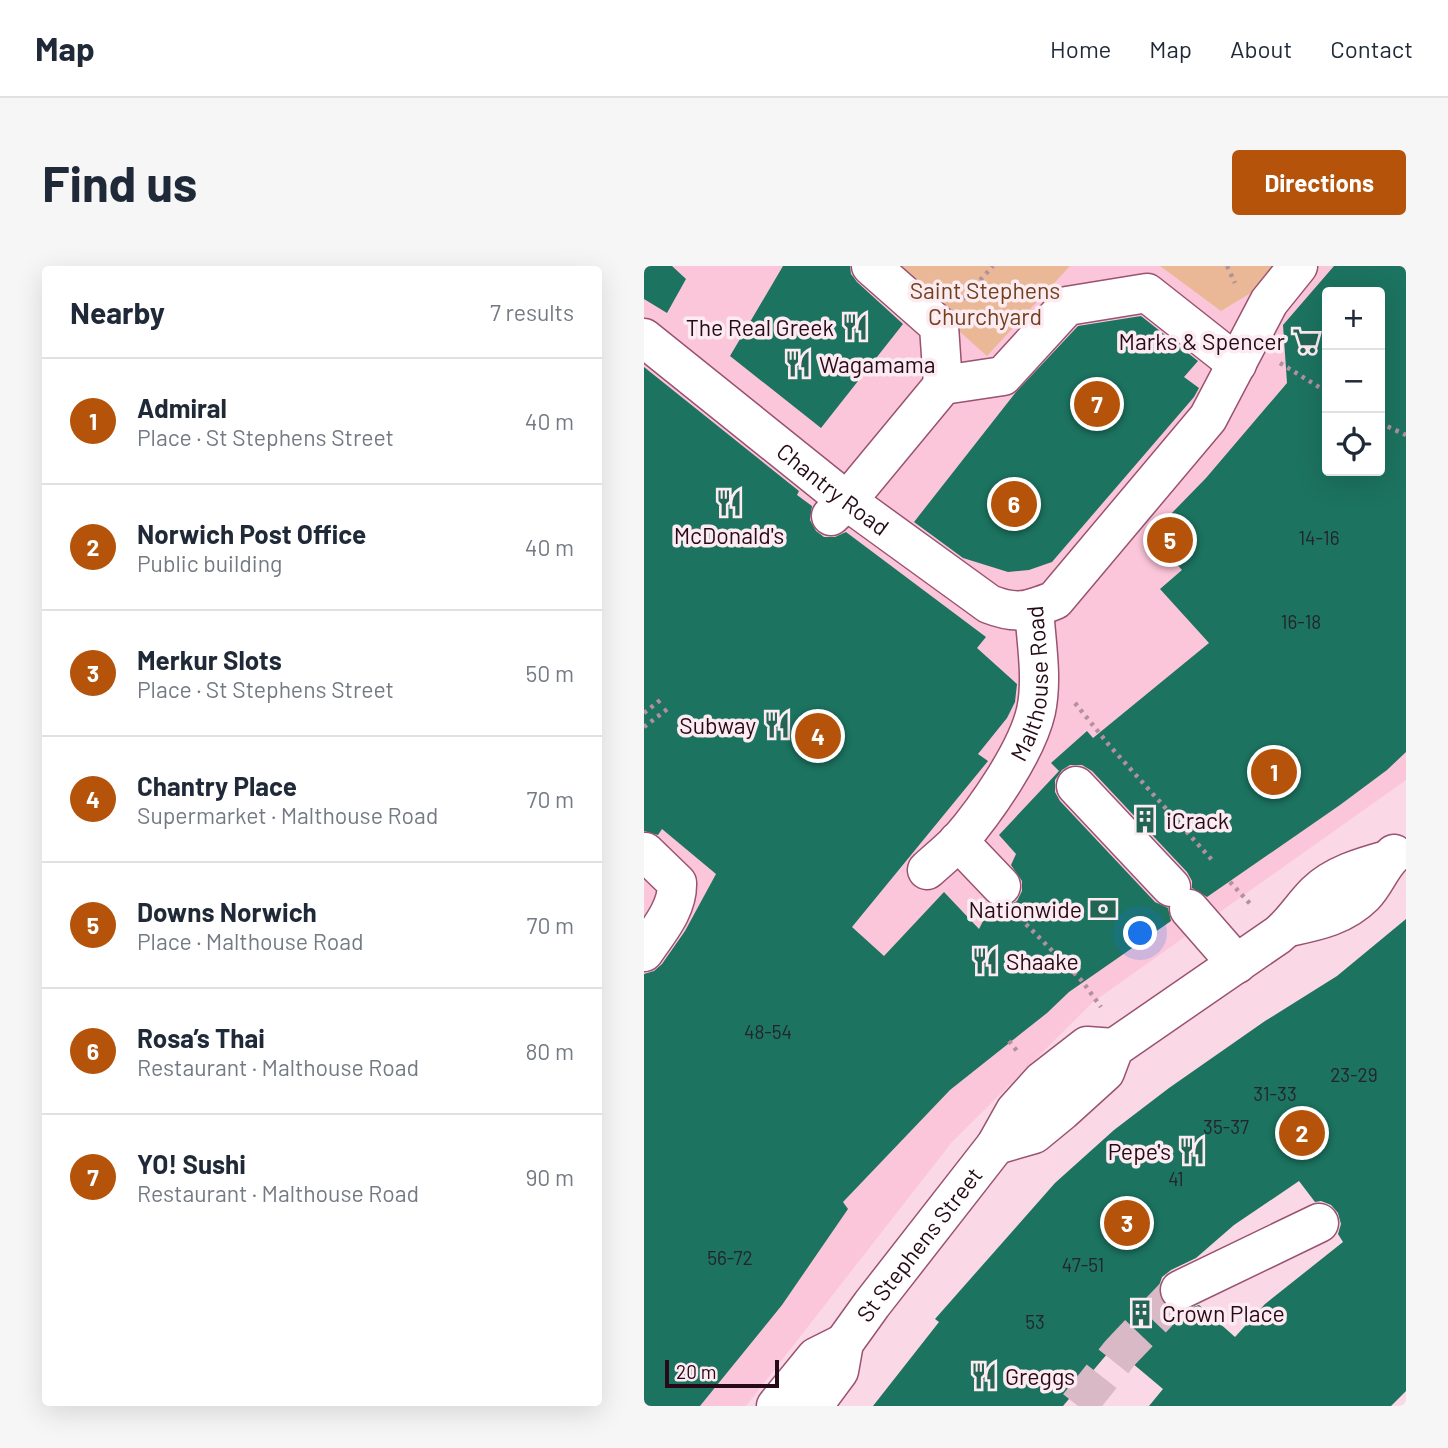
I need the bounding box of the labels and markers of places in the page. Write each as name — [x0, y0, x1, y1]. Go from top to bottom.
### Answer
restaurant icon: The Real Greek — [840, 312, 870, 342]
place label: The Real Greek — [686, 313, 834, 341]
supermarket icon: Marks & Spencer — [1291, 326, 1321, 356]
place label: Marks & Spencer — [1119, 327, 1286, 355]
restaurant icon: Wagamama — [783, 349, 813, 379]
place label: Wagamama — [819, 350, 935, 378]
pin: 7 — [1074, 378, 1120, 430]
pin: 6 — [991, 478, 1037, 530]
restaurant icon: McDonald's — [714, 488, 744, 518]
pin: 5 — [1147, 514, 1193, 566]
place label: McDonald's — [674, 521, 784, 549]
restaurant icon: Subway — [762, 710, 792, 740]
pin: 4 — [795, 710, 841, 762]
place label: Subway — [679, 711, 756, 739]
pin: 1 — [1251, 746, 1297, 798]
building icon: iCrack — [1130, 805, 1160, 835]
place label: iCrack — [1166, 806, 1229, 834]
bank icon: Nationwide — [1088, 894, 1118, 924]
place label: Nationwide — [969, 895, 1082, 923]
restaurant icon: Shaake — [970, 946, 1000, 976]
place label: Shaake — [1006, 947, 1079, 975]
pin: 2 — [1279, 1107, 1325, 1159]
restaurant icon: Pepe's — [1177, 1136, 1207, 1166]
place label: Pepe's — [1108, 1137, 1171, 1165]
pin: 3 — [1104, 1197, 1150, 1249]
building icon: Crown Place — [1126, 1298, 1156, 1328]
place label: Crown Place — [1162, 1299, 1285, 1327]
restaurant icon: Greggs — [969, 1361, 999, 1391]
place label: Greggs — [1005, 1362, 1075, 1390]

